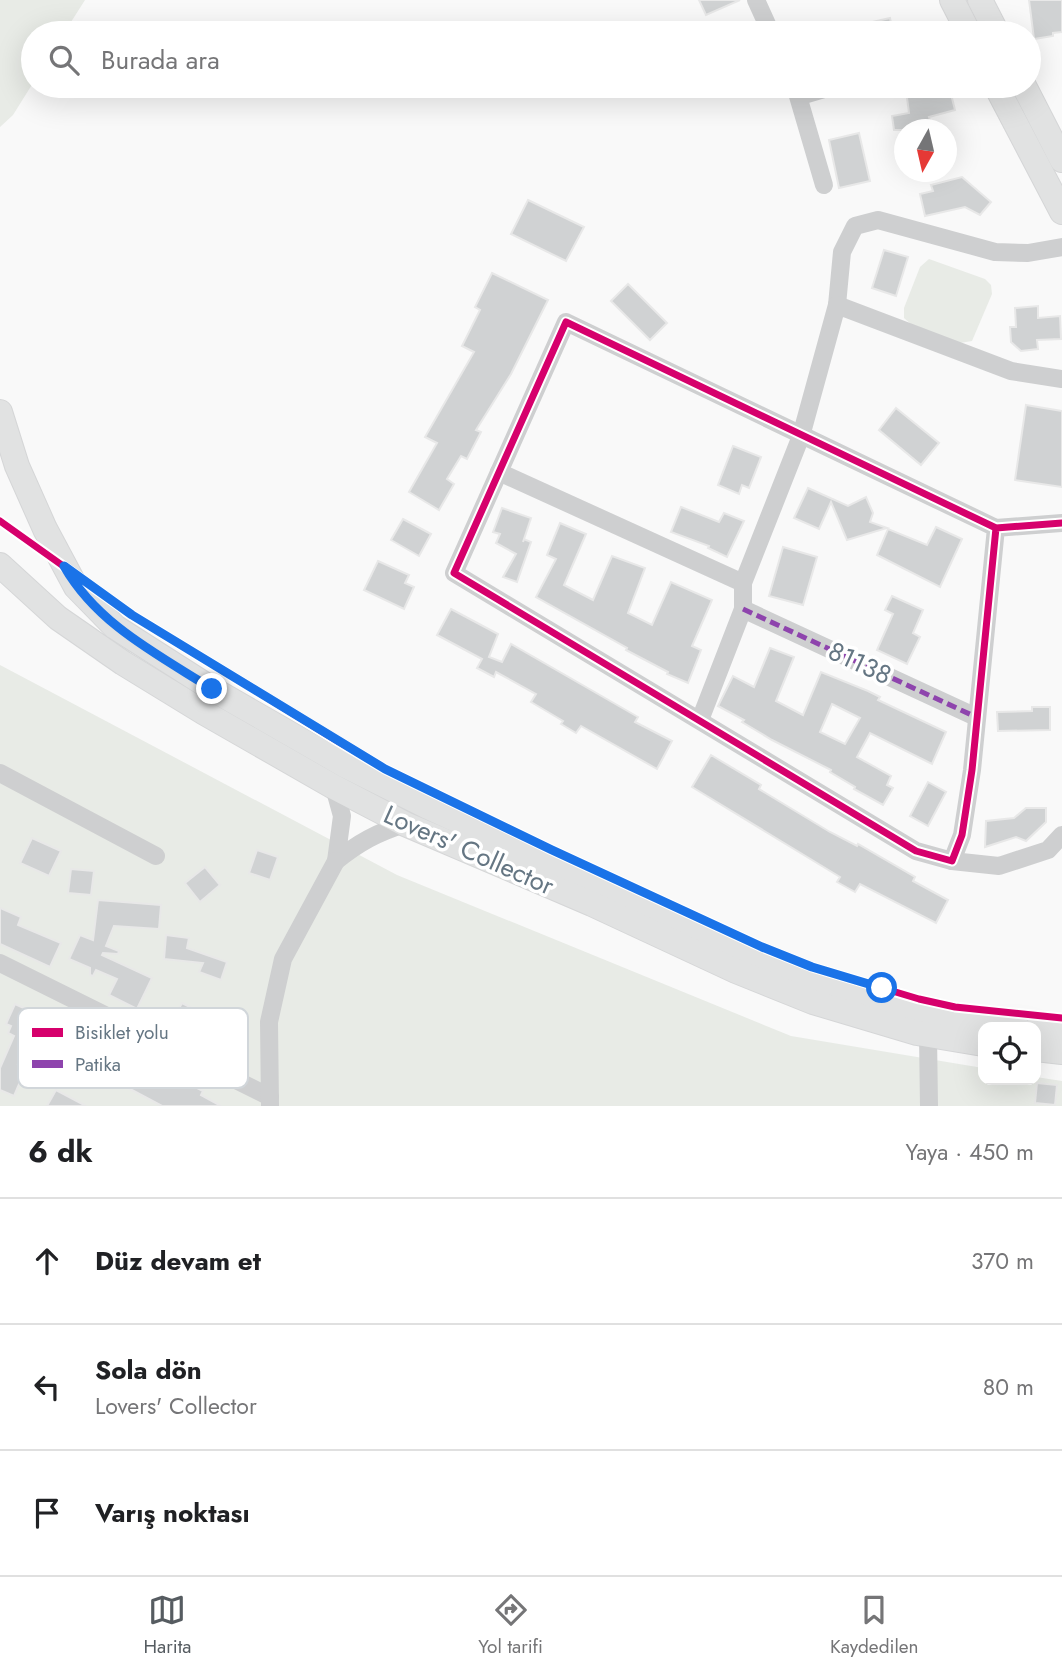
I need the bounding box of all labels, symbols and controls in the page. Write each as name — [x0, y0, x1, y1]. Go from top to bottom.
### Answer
search box — [21, 21, 1041, 98]
icon: search — [45, 41, 83, 79]
text: Burada ara — [101, 41, 220, 79]
north arrow — [894, 119, 957, 182]
street label: 81138 — [822, 632, 898, 694]
route end — [196, 673, 227, 704]
street label: Lovers' Collector — [378, 795, 560, 905]
route start — [866, 972, 897, 1003]
legend — [18, 1008, 248, 1088]
text: Bisiklet yolu — [75, 1019, 169, 1046]
map controls — [978, 1022, 1041, 1085]
button: locate — [978, 1022, 1041, 1085]
text: Patika — [75, 1051, 121, 1078]
text: 6 dk — [28, 1130, 93, 1173]
text: Yaya · 450 m — [906, 1135, 1034, 1169]
icon: ahead — [28, 1242, 66, 1280]
text: Düz devam et — [95, 1242, 261, 1280]
text: 370 m — [971, 1244, 1034, 1278]
text: Sola dön — [95, 1351, 202, 1389]
icon: left — [28, 1368, 66, 1406]
text: 80 m — [983, 1370, 1034, 1404]
text: Lovers' Collector — [95, 1389, 257, 1423]
icon: arrive — [28, 1494, 66, 1532]
text: Varış noktası — [95, 1494, 250, 1532]
tab: Harita — [143, 1591, 191, 1660]
tab: Yol tarifi — [478, 1591, 543, 1660]
tab: Kaydedilen — [830, 1591, 919, 1660]

